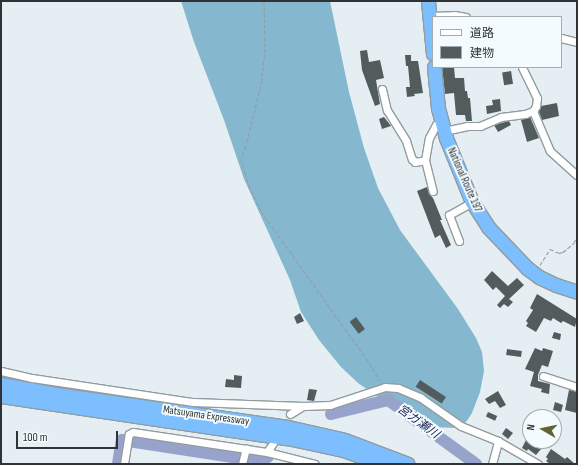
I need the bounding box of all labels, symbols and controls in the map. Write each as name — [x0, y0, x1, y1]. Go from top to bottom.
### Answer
legend — [432, 16, 562, 68]
text: 道路 — [470, 26, 494, 41]
text: 建物 — [470, 46, 494, 61]
street label: National Route 197 — [444, 146, 484, 214]
water label: 宮ガ瀬川 — [394, 402, 442, 442]
street label: Matsuyama Expressway — [162, 403, 250, 429]
north arrow — [522, 409, 562, 449]
scale bar — [18, 423, 120, 449]
text: N — [524, 423, 538, 431]
text: 100 m — [23, 430, 48, 445]

